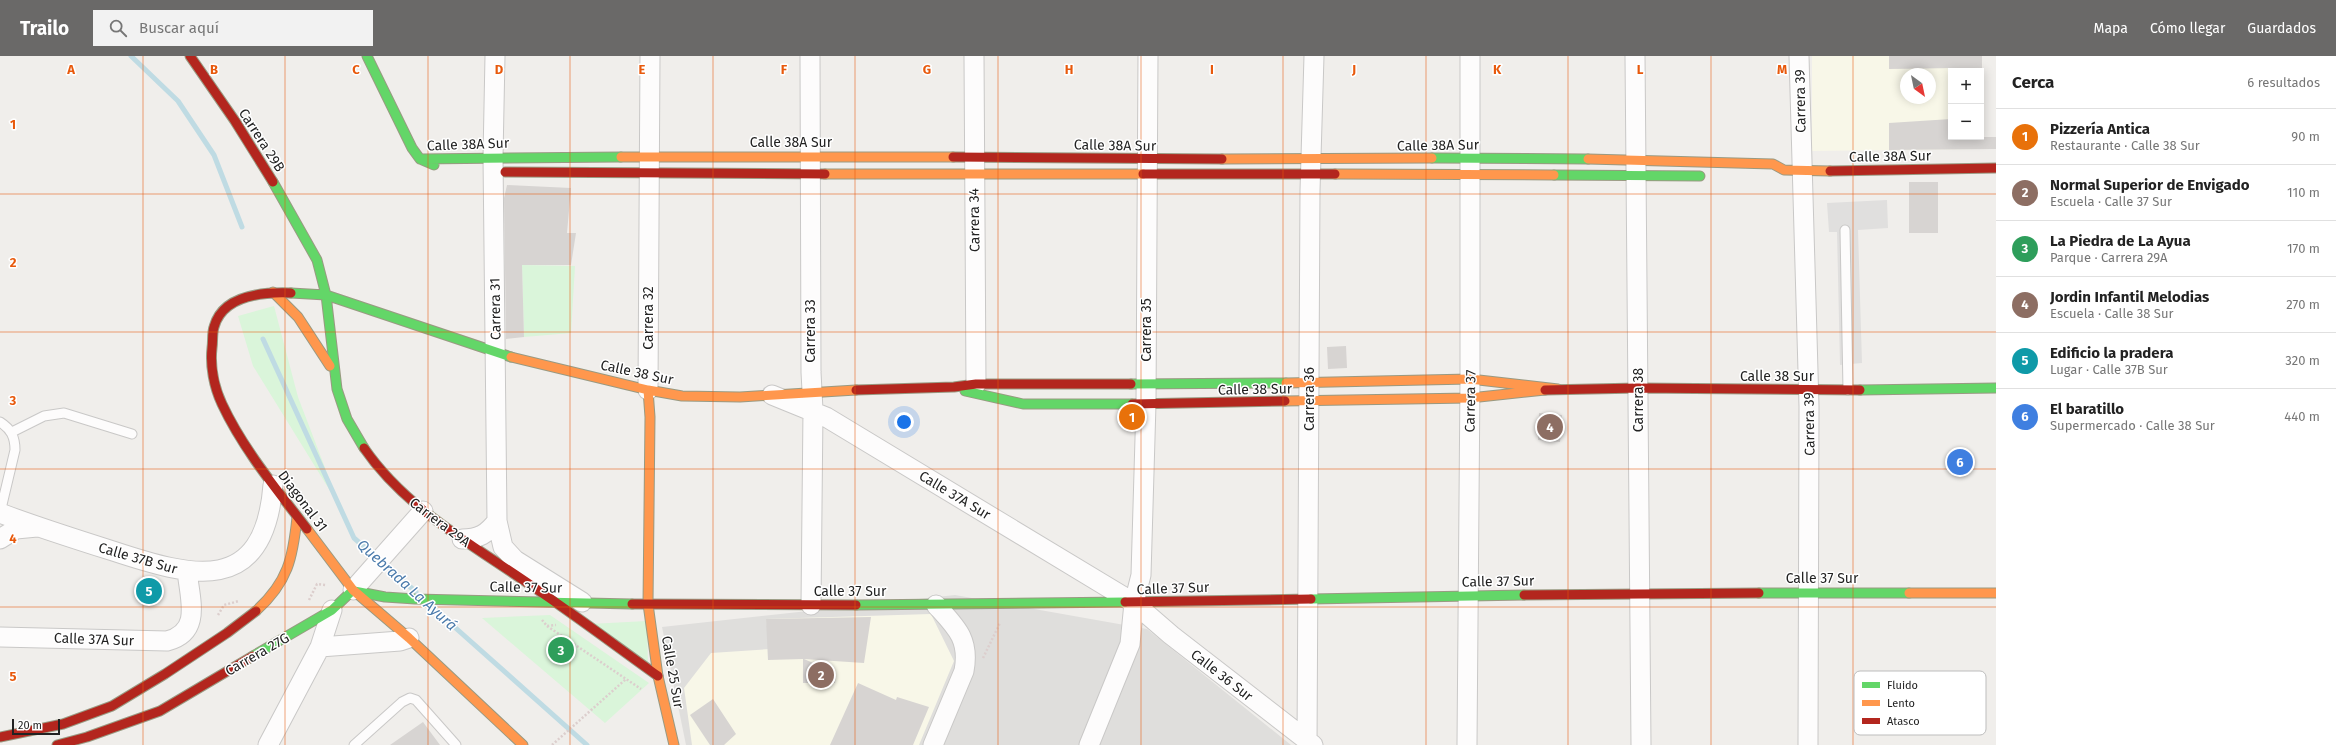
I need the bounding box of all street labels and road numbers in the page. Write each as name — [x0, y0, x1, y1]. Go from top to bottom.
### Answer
street label: Carrera 39 — [1791, 69, 1810, 133]
street label: Carrera 29B — [235, 105, 288, 175]
street label: Calle 38A Sur — [750, 134, 833, 151]
street label: Calle 38A Sur — [427, 135, 510, 154]
street label: Calle 38A Sur — [1074, 136, 1157, 155]
street label: Calle 38A Sur — [1397, 136, 1480, 155]
street label: Calle 38A Sur — [1849, 147, 1932, 166]
street label: Carrera 34 — [965, 187, 984, 252]
street label: Carrera 31 — [486, 278, 505, 340]
street label: Carrera 32 — [640, 286, 657, 350]
street label: Carrera 35 — [1138, 298, 1155, 362]
street label: Carrera 33 — [802, 299, 819, 363]
street label: Calle 38 Sur — [599, 356, 676, 389]
street label: Carrera 36 — [1301, 367, 1318, 431]
street label: Carrera 38 — [1630, 368, 1647, 432]
street label: Calle 38 Sur — [1740, 368, 1815, 385]
street label: Carrera 37 — [1461, 370, 1480, 433]
street label: Calle 38 Sur — [1218, 380, 1293, 399]
street label: Carrera 39 — [1800, 392, 1819, 456]
street label: Diagonal 31 — [274, 467, 331, 535]
street label: Calle 37A Sur — [916, 467, 994, 524]
street label: Carrera 29A — [406, 494, 473, 551]
street label: Calle 37B Sur — [96, 539, 180, 578]
street label: Calle 37 Sur — [1786, 570, 1859, 587]
street label: Calle 37 Sur — [1462, 572, 1535, 591]
street label: Calle 37 Sur — [490, 578, 563, 597]
street label: Calle 37 Sur — [1136, 579, 1210, 598]
street label: Calle 37 Sur — [814, 583, 887, 600]
street label: Carrera 27G — [222, 629, 292, 680]
street label: Calle 37A Sur — [54, 630, 135, 649]
street label: Calle 25 Sur — [658, 634, 687, 710]
street label: Calle 36 Sur — [1187, 646, 1257, 705]

